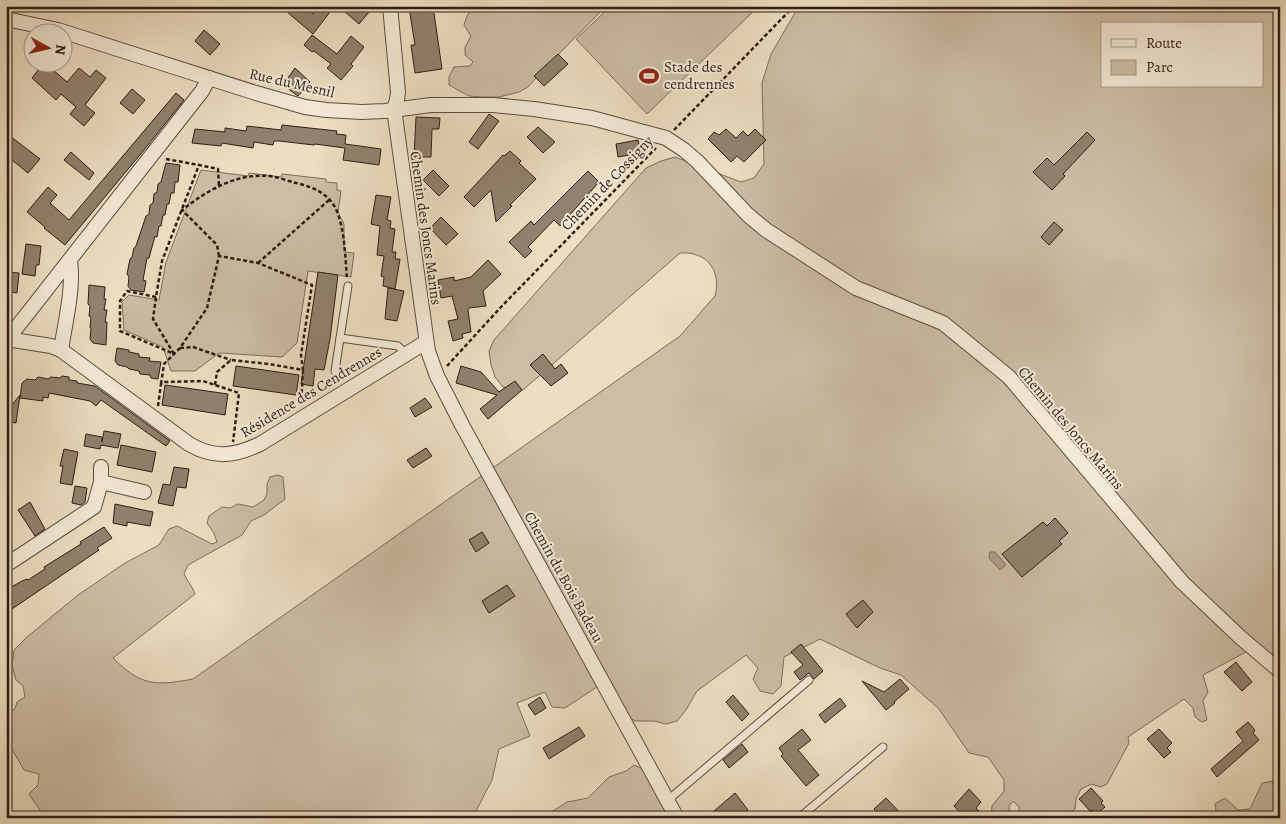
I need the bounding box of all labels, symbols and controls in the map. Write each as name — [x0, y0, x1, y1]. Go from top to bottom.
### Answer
north arrow — [22, 22, 72, 72]
legend — [1101, 22, 1264, 88]
text: Route — [1146, 33, 1182, 53]
text: N — [50, 43, 70, 56]
place label: Stade des cendrennes — [664, 57, 735, 94]
text: Parc — [1146, 57, 1173, 77]
street label: Rue du Mesnil — [247, 63, 337, 103]
sports icon: Stade des cendrennes — [638, 65, 660, 87]
street label: Chemin de Cossigny — [556, 131, 658, 235]
street label: Chemin des Joncs Marins — [405, 150, 447, 306]
street label: Résidence des Cendrennes — [236, 342, 386, 442]
street label: Chemin des Joncs Marins — [1014, 362, 1128, 494]
street label: Chemin du Bois Badeau — [520, 508, 609, 647]

